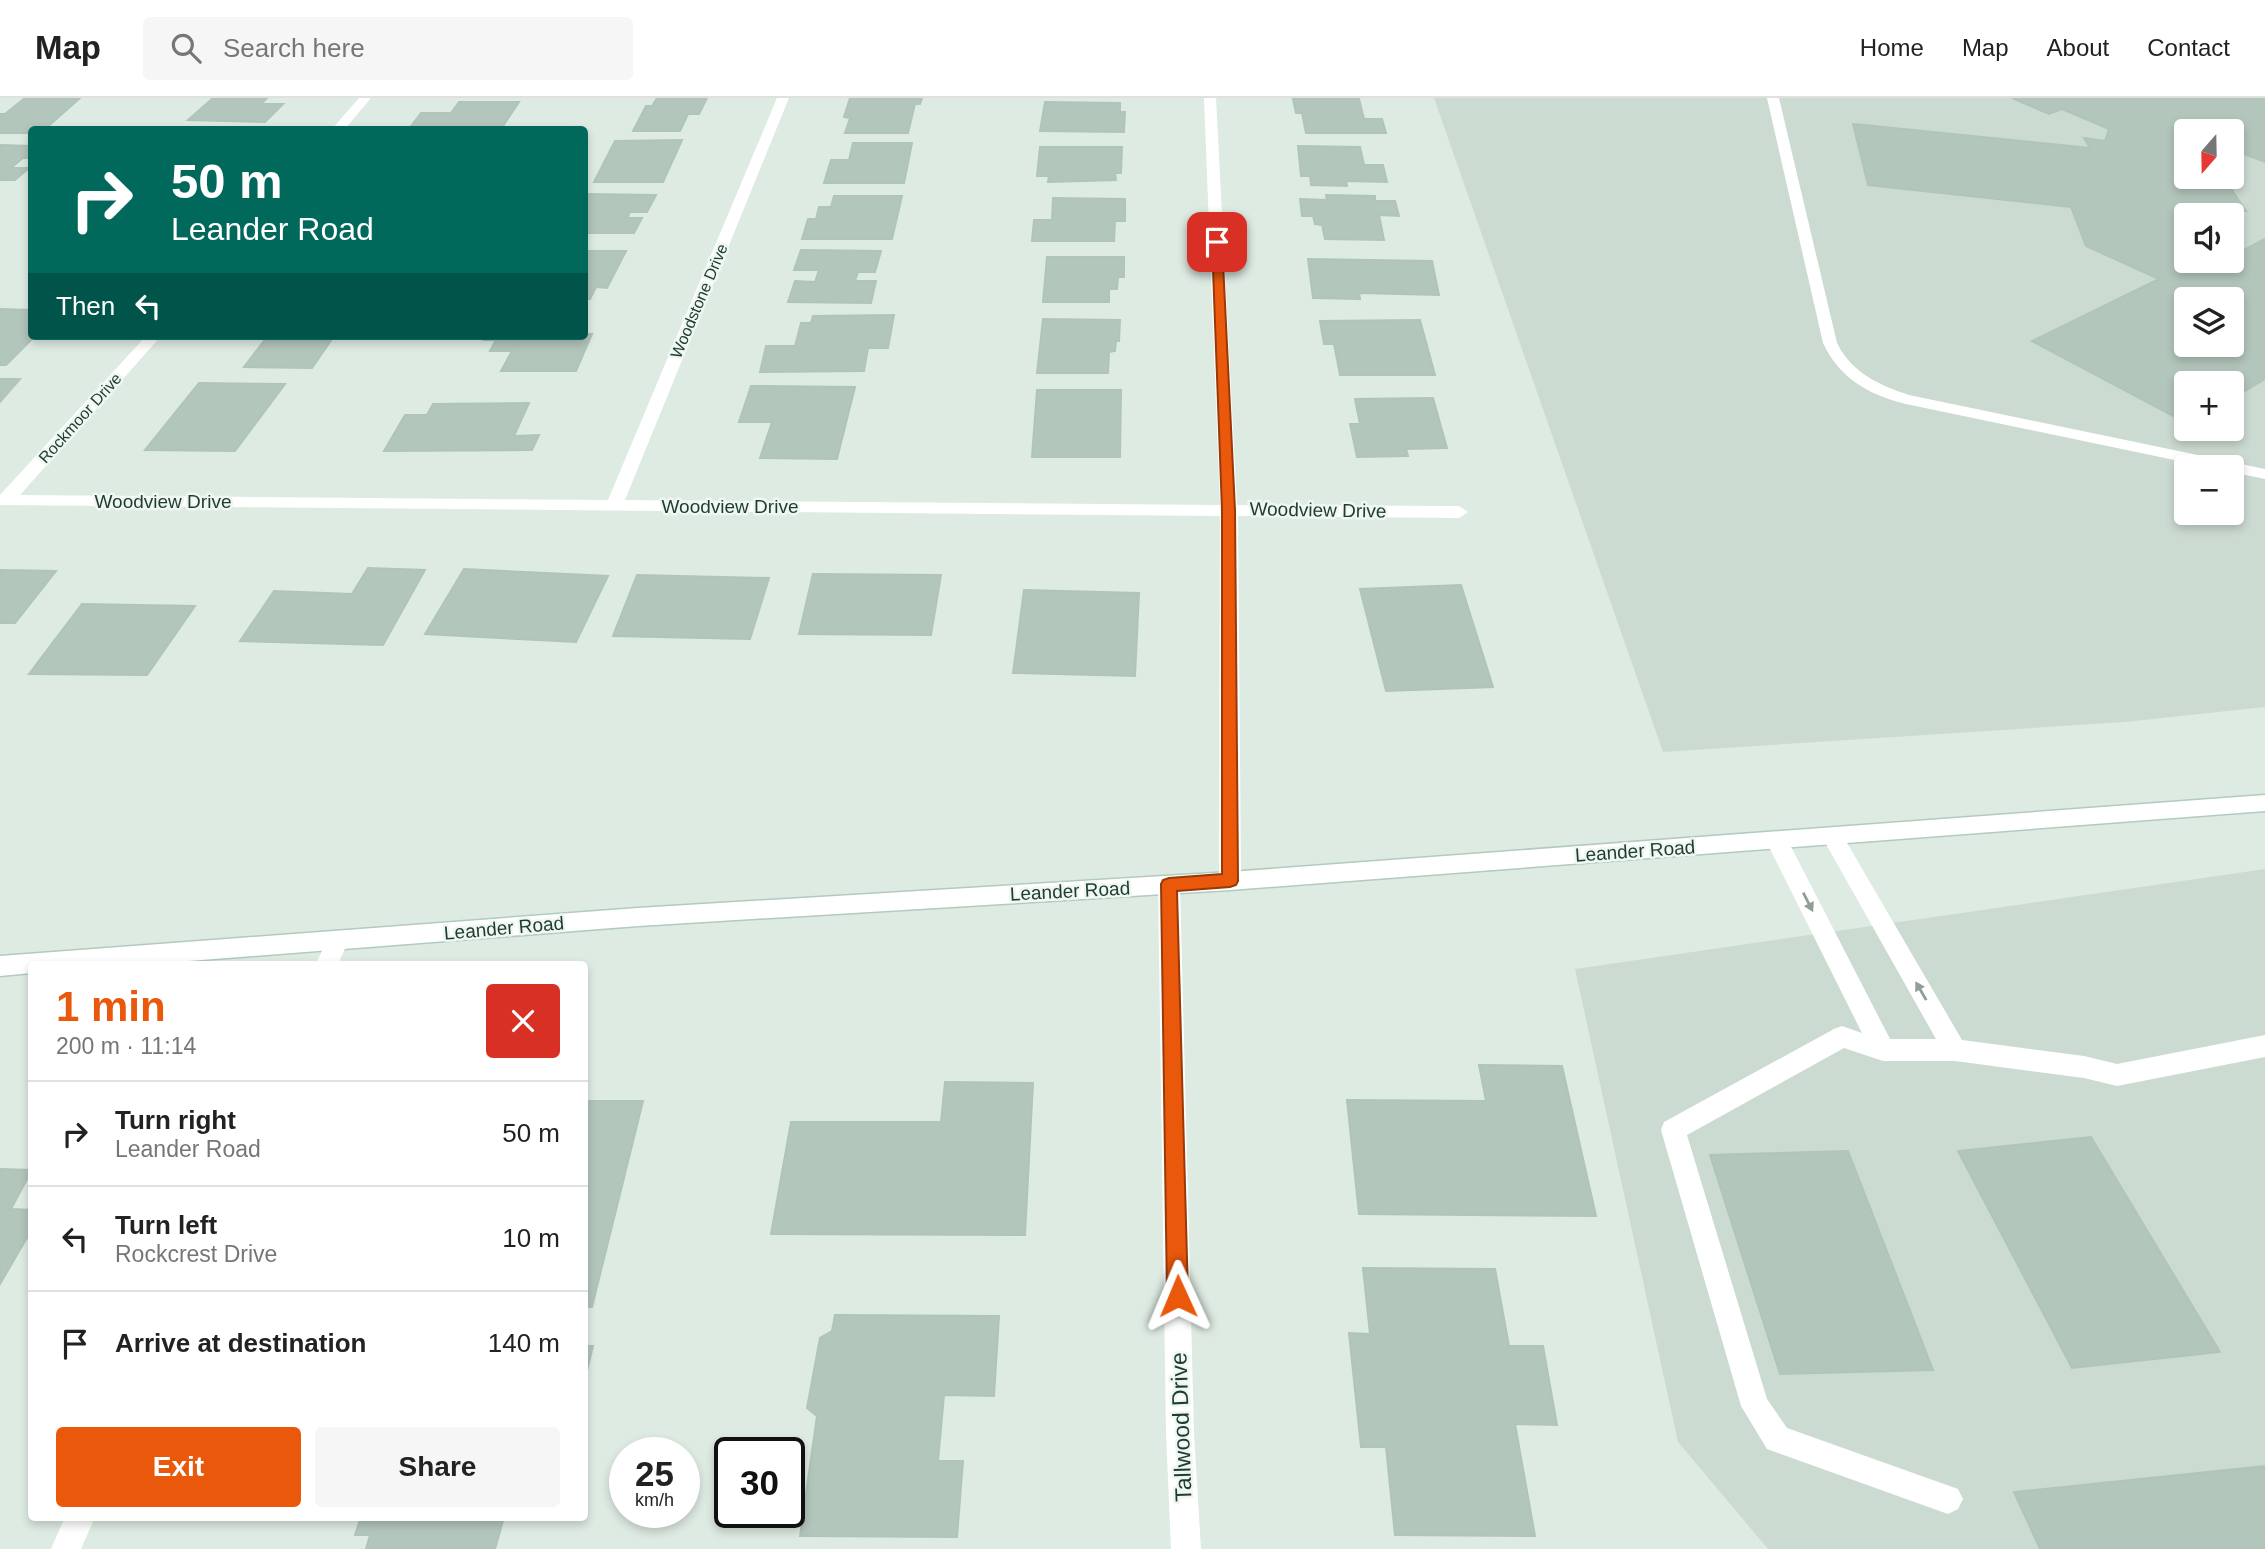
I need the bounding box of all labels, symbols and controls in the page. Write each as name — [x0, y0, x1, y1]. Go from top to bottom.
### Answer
search box — [143, 17, 633, 80]
text: Map — [35, 29, 101, 66]
icon: search — [167, 29, 205, 67]
text: Search here — [223, 33, 365, 63]
text: Home — [1860, 34, 1924, 61]
text: Map — [1962, 34, 2009, 61]
text: About — [2047, 34, 2109, 61]
text: Contact — [2147, 34, 2230, 61]
north arrow — [2174, 119, 2244, 189]
map controls — [2174, 119, 2244, 525]
icon: right — [56, 154, 147, 245]
text: 50 m — [171, 154, 283, 208]
button: sound — [2174, 203, 2244, 273]
text: Leander Road — [171, 211, 374, 247]
pin — [1187, 212, 1247, 272]
icon: arrive — [1198, 223, 1236, 261]
street label: Woodstone Drive — [667, 241, 731, 361]
icon: left — [129, 287, 167, 325]
button: layers — [2174, 287, 2244, 357]
text: Then — [56, 291, 115, 321]
street label: Rockmoor Drive — [35, 370, 125, 466]
button: + — [2174, 371, 2244, 441]
button: − — [2174, 455, 2244, 525]
street label: Woodview Drive — [95, 491, 231, 512]
street label: Woodview Drive — [662, 496, 798, 517]
street label: Woodview Drive — [1249, 498, 1387, 522]
street label: Leander Road — [1574, 836, 1696, 866]
street label: Leander Road — [1009, 877, 1131, 905]
one-way arrow — [1803, 892, 1814, 912]
street label: Leander Road — [443, 912, 565, 944]
one-way arrow — [1915, 981, 1927, 1001]
text: 1 min — [56, 983, 166, 1030]
button: close — [486, 984, 560, 1058]
text: 200 m · 11:14 — [56, 1033, 196, 1059]
text: Turn right — [115, 1105, 236, 1135]
icon: right — [56, 1115, 94, 1153]
text: 50 m — [502, 1118, 560, 1148]
text: Leander Road — [115, 1136, 261, 1162]
text: Turn left — [115, 1210, 217, 1240]
icon: left — [56, 1220, 94, 1258]
text: 10 m — [502, 1223, 560, 1253]
text: Rockcrest Drive — [115, 1241, 277, 1267]
position arrow — [1141, 1259, 1215, 1333]
icon: arrive — [56, 1325, 94, 1363]
text: Arrive at destination — [115, 1328, 366, 1358]
text: 140 m — [488, 1328, 560, 1358]
street label: Tallwood Drive — [1165, 1352, 1197, 1502]
button: Exit — [56, 1427, 301, 1507]
button: Share — [315, 1427, 560, 1507]
speed limit sign: 30 — [714, 1437, 805, 1528]
text: 25 — [635, 1454, 674, 1493]
text: km/h — [635, 1490, 674, 1510]

